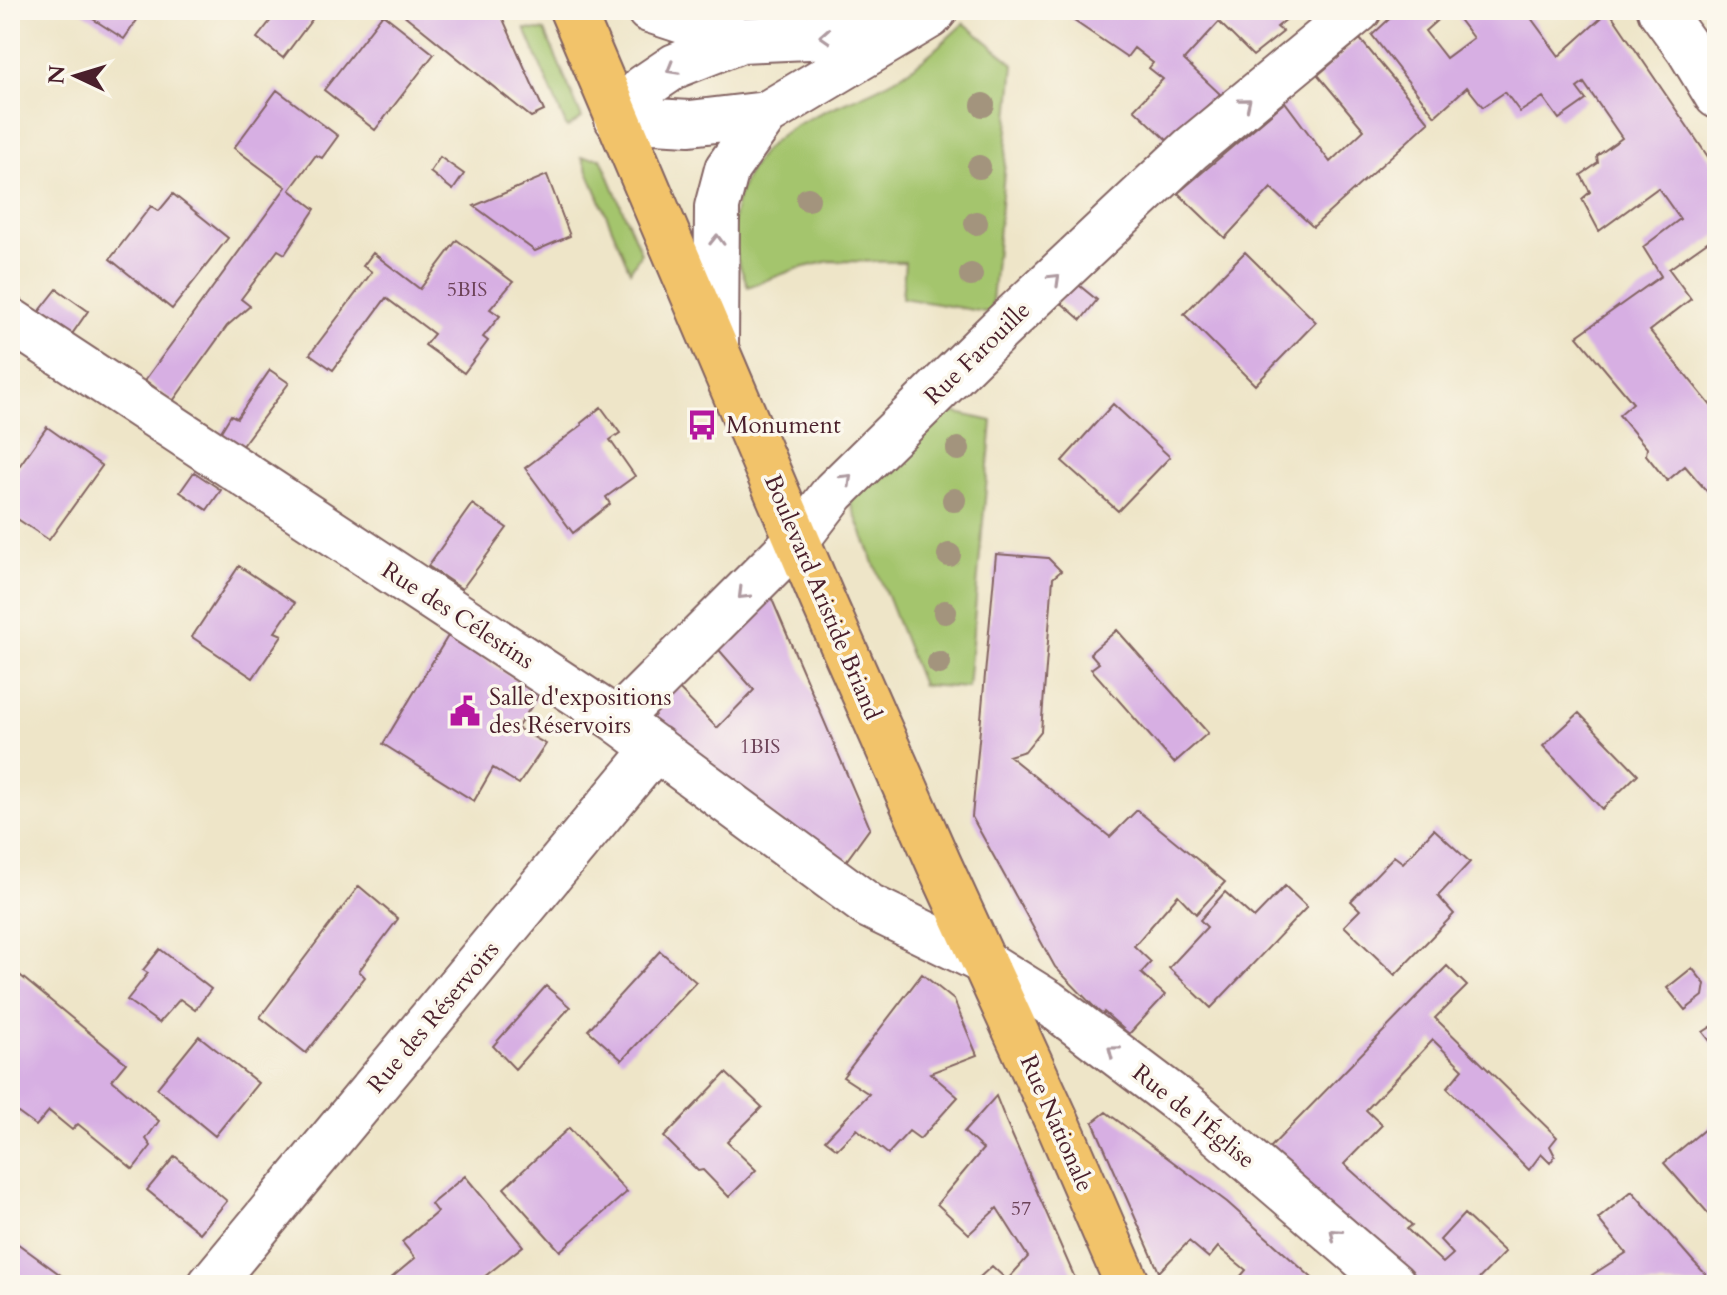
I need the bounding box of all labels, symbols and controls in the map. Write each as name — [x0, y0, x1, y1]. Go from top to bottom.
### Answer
one-way arrow — [818, 27, 831, 44]
north arrow — [36, 36, 116, 116]
one-way arrow — [666, 59, 680, 75]
text: N — [41, 64, 73, 85]
one-way arrow — [1237, 99, 1252, 113]
one-way arrow — [708, 233, 726, 246]
one-way arrow — [1046, 274, 1060, 289]
house number: 5BIS — [447, 276, 487, 303]
street label: Rue Farouille — [917, 294, 1038, 412]
bus stop icon: Monument — [685, 408, 719, 442]
place label: Monument — [726, 409, 841, 442]
street label: Boulevard Aristide Briand — [756, 469, 889, 725]
one-way arrow — [838, 473, 852, 488]
street label: Rue des Célestins — [375, 554, 540, 677]
one-way arrow — [738, 585, 752, 599]
place label: Salle d'expositions des Réservoirs — [489, 681, 671, 742]
public building icon: Salle d'expositions des Réservoirs — [448, 694, 482, 728]
house number: 1BIS — [740, 733, 780, 760]
street label: Rue des Réservoirs — [360, 934, 507, 1100]
one-way arrow — [1107, 1046, 1121, 1060]
street label: Rue Nationale — [1012, 1050, 1101, 1197]
street label: Rue de l'Église — [1125, 1057, 1262, 1176]
house number: 57 — [1011, 1195, 1031, 1222]
one-way arrow — [1329, 1229, 1344, 1244]

